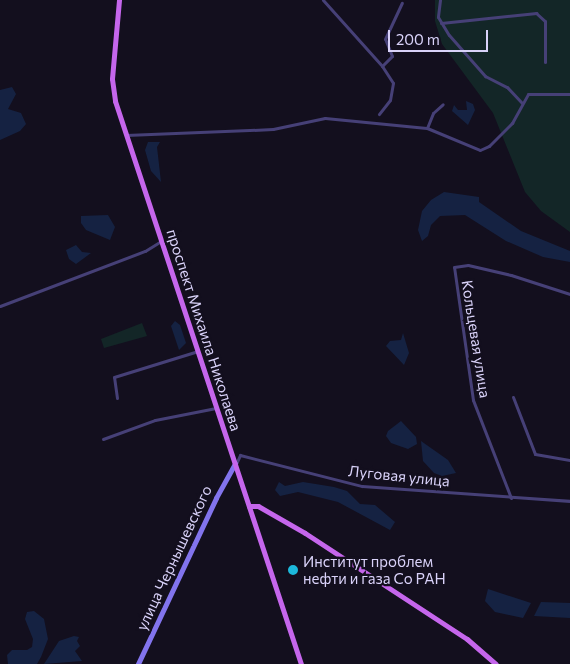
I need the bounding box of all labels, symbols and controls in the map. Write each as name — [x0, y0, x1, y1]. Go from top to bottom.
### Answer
scale bar — [390, 20, 490, 52]
text: 200 m — [396, 30, 440, 48]
street label: проспект Михаила Николаева — [163, 227, 245, 433]
street label: Кольцевая улица — [458, 279, 494, 399]
street label: Луговая улица — [347, 462, 451, 490]
street label: улица Чернышевского — [132, 483, 216, 633]
place label: Институт проблем нефти и газа Со РАН — [303, 552, 446, 587]
marker: Институт проблем нефти и газа Со РАН — [287, 564, 299, 576]

